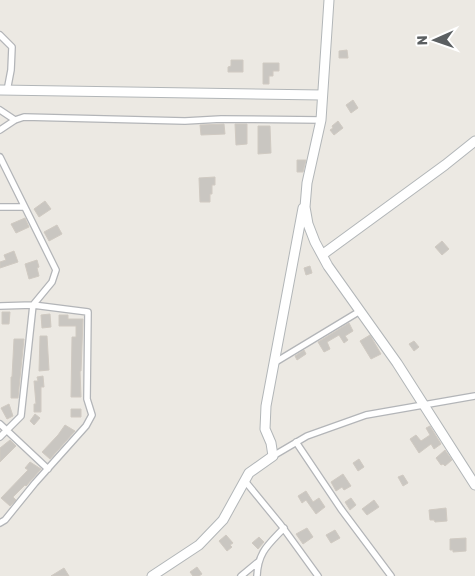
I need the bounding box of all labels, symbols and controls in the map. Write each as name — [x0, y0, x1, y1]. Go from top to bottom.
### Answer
north arrow — [410, 15, 460, 65]
text: N — [414, 35, 431, 46]

